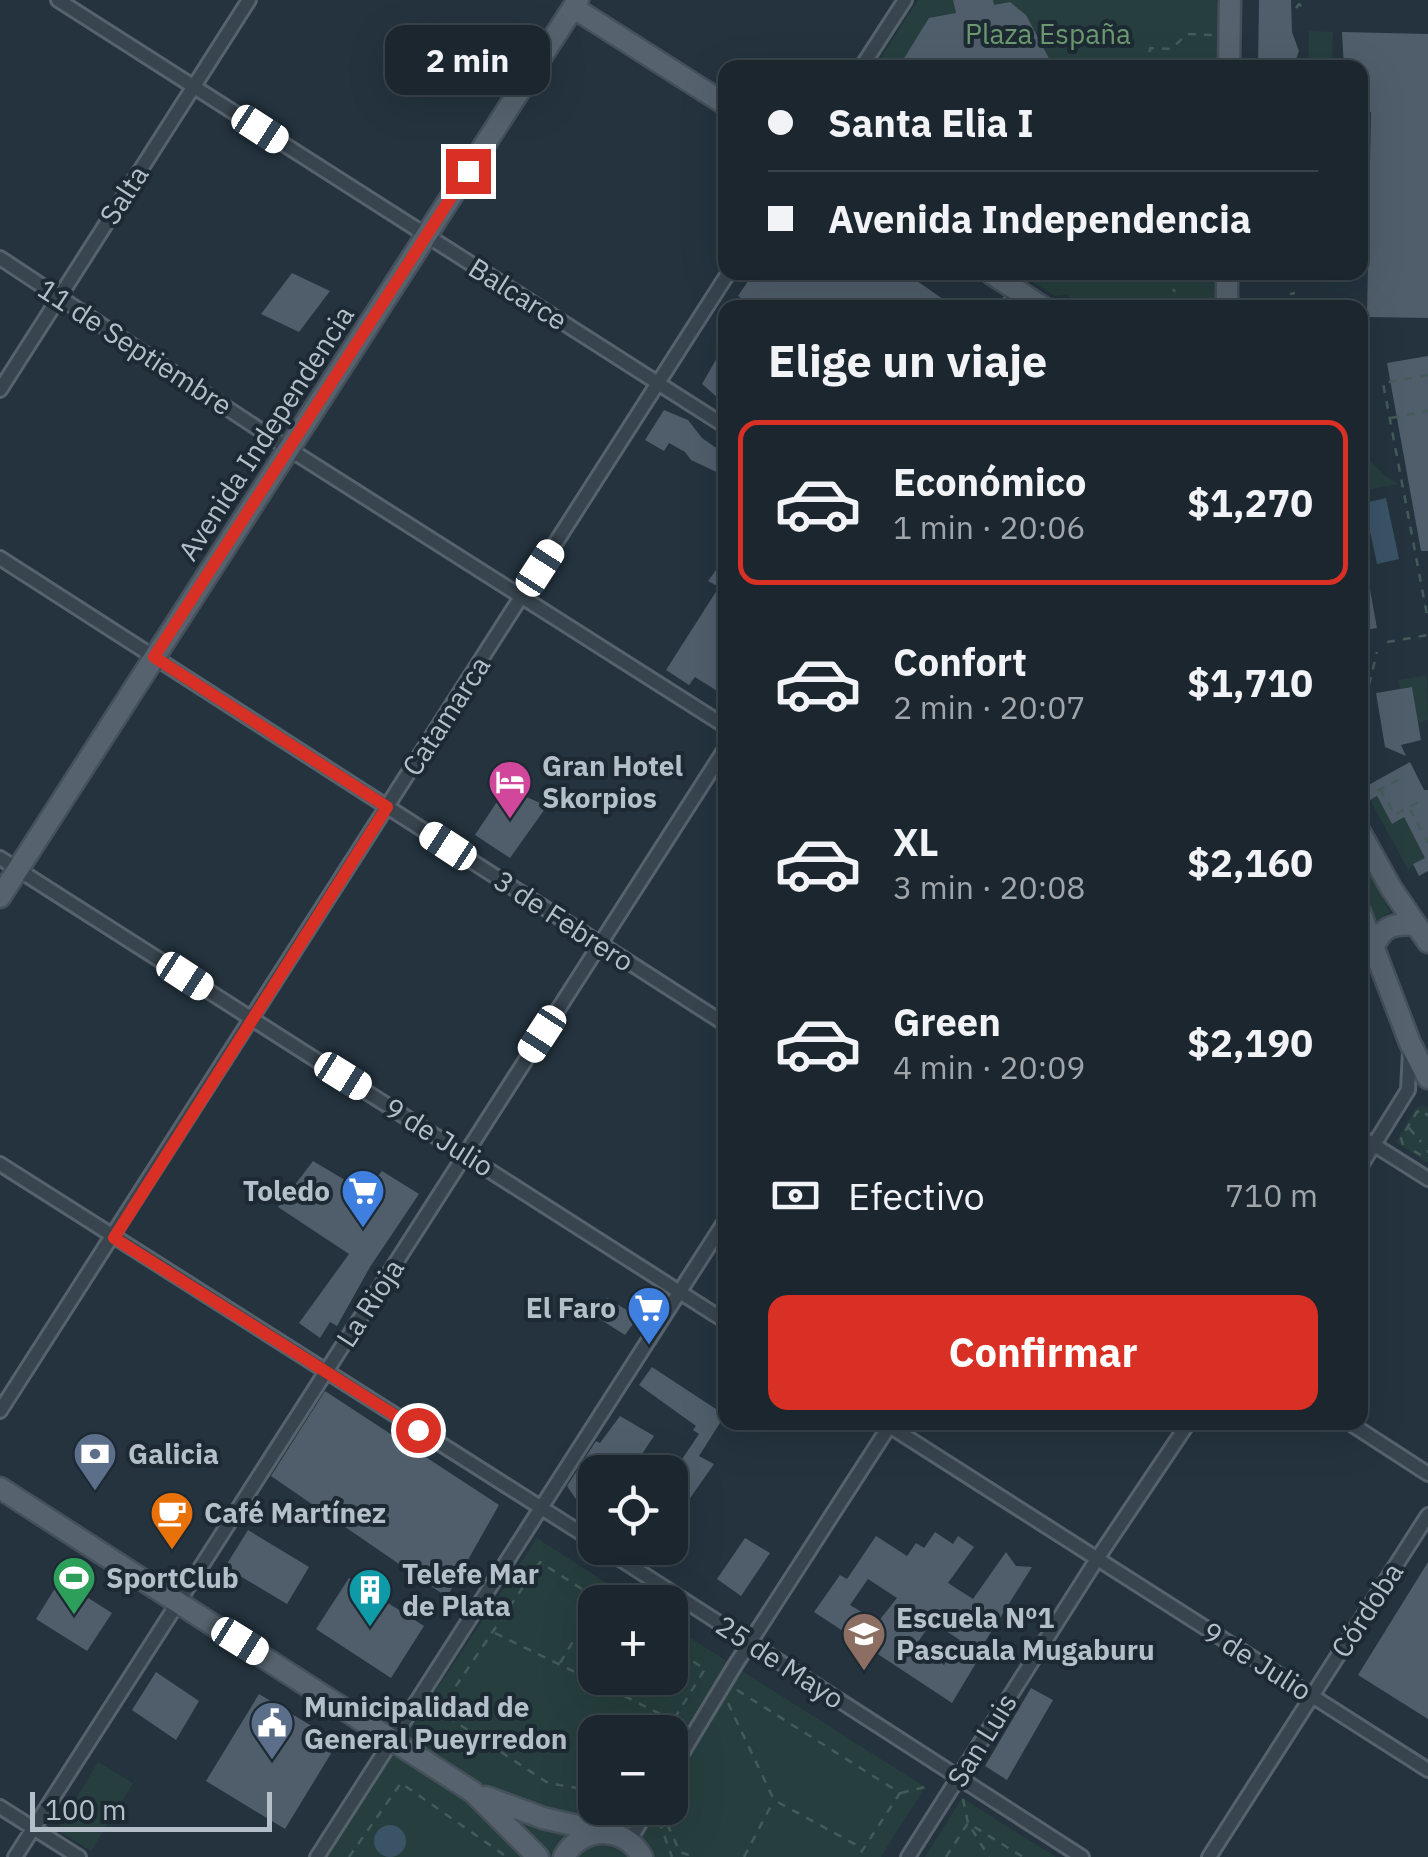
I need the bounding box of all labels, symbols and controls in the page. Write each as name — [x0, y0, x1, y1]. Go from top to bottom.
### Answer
park label: Plaza España — [965, 15, 1131, 52]
callout: 2 min — [386, 26, 550, 96]
text: 2 min — [426, 39, 509, 81]
text: Santa Elia I — [828, 98, 1034, 147]
car — [227, 100, 293, 158]
route end — [446, 149, 491, 194]
street label: Salta — [91, 158, 156, 231]
text: Avenida Independencia — [828, 194, 1251, 243]
street label: Balcarce — [462, 249, 574, 338]
street label: 11 de Septiembre — [31, 270, 240, 423]
street label: Avenida Independencia — [169, 298, 362, 567]
text: Elige un viaje — [768, 331, 1047, 389]
text: Económico — [893, 457, 1086, 506]
icon: car — [773, 458, 863, 548]
text: $1,270 — [1187, 478, 1313, 527]
text: 1 min · 20:06 — [893, 506, 1086, 548]
car — [511, 535, 569, 601]
text: Confort — [893, 637, 1027, 686]
icon: car — [773, 638, 863, 728]
street label: Catamarca — [393, 649, 498, 783]
text: $1,710 — [1187, 658, 1313, 707]
text: 2 min · 20:07 — [893, 686, 1086, 728]
place label: Gran Hotel Skorpios — [542, 747, 683, 816]
hotel icon: Gran Hotel Skorpios — [487, 759, 533, 820]
car — [415, 817, 481, 875]
text: XL — [893, 817, 939, 866]
icon: car — [773, 818, 863, 908]
text: $2,160 — [1187, 838, 1313, 887]
street label: 3 de Febrero — [487, 862, 641, 980]
text: 3 min · 20:08 — [893, 866, 1086, 908]
car — [152, 947, 218, 1005]
text: Green — [893, 997, 1001, 1046]
icon: car — [773, 998, 863, 1088]
car — [513, 1001, 571, 1067]
text: $2,190 — [1187, 1018, 1313, 1067]
text: 4 min · 20:09 — [893, 1046, 1086, 1088]
car — [310, 1047, 376, 1105]
street label: 9 de Julio — [378, 1089, 501, 1185]
supermarket icon: Toledo — [340, 1168, 386, 1229]
icon: cash — [768, 1168, 823, 1223]
text: Efectivo — [848, 1171, 985, 1220]
place label: Toledo — [243, 1172, 330, 1209]
text: 710 m — [1225, 1174, 1318, 1216]
street label: La Rioja — [327, 1251, 412, 1354]
supermarket icon: El Faro — [626, 1285, 672, 1346]
place label: El Faro — [526, 1289, 616, 1326]
button: Confirmar — [768, 1295, 1318, 1410]
route start — [396, 1408, 441, 1453]
bank icon: Galicia — [72, 1431, 118, 1492]
place label: Galicia — [128, 1435, 219, 1472]
map controls — [578, 1455, 688, 1825]
button: locate — [578, 1455, 688, 1565]
cafe icon: Café Martínez — [149, 1490, 195, 1551]
place label: Café Martínez — [204, 1494, 386, 1531]
sports icon: SportClub — [51, 1555, 97, 1616]
place label: Telefe Mar de Plata — [402, 1555, 539, 1624]
street label: Córdoba — [1322, 1555, 1411, 1664]
place label: SportClub — [106, 1559, 239, 1596]
building icon: Telefe Mar de Plata — [347, 1567, 393, 1628]
button: + — [578, 1585, 688, 1695]
place label: Escuela Nº1 Pascuala Mugaburu — [896, 1599, 1155, 1668]
street label: 25 de Mayo — [709, 1606, 851, 1717]
school or university icon: Escuela Nº1 Pascuala Mugaburu — [841, 1611, 887, 1672]
car — [207, 1612, 273, 1670]
street label: 9 de Julio — [1196, 1613, 1319, 1709]
street label: San Luis — [938, 1686, 1025, 1794]
place label: Municipalidad de General Pueyrredon — [304, 1688, 568, 1757]
public building icon: Municipalidad de General Pueyrredon — [249, 1700, 295, 1761]
button: − — [578, 1715, 688, 1825]
scale bar — [30, 1787, 272, 1832]
text: 100 m — [45, 1791, 126, 1828]

